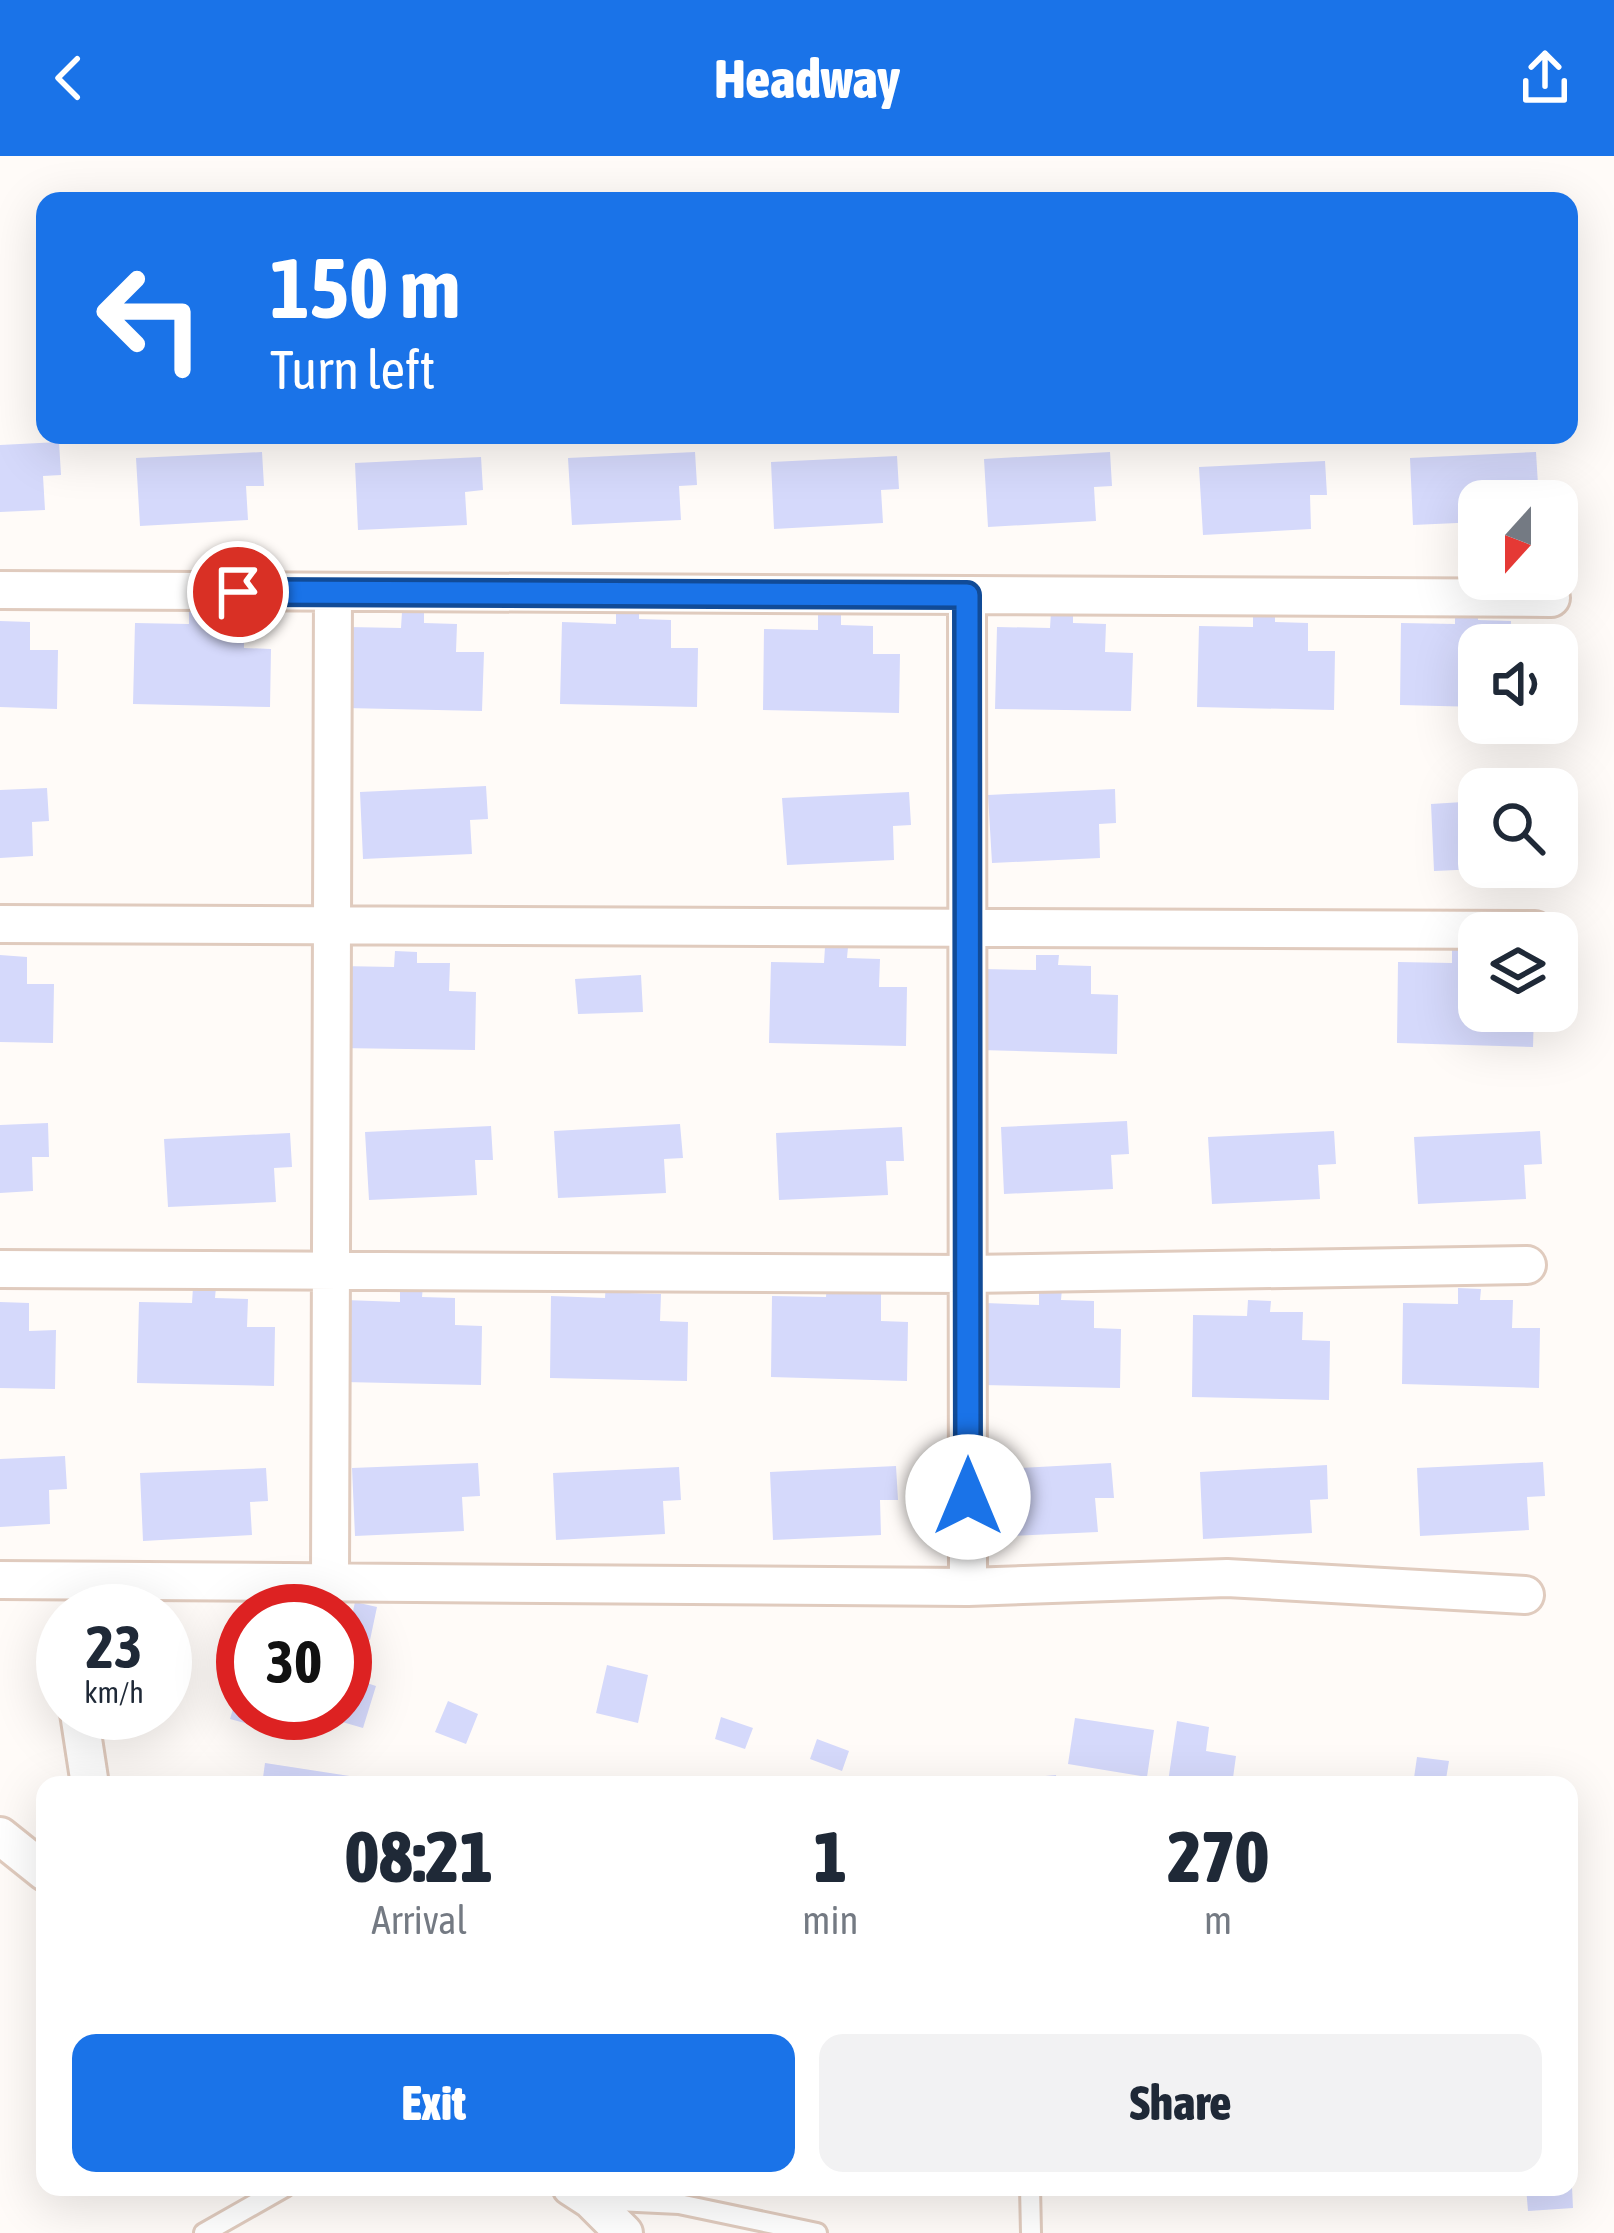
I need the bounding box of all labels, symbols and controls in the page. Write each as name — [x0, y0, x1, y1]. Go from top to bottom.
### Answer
icon: back — [36, 45, 102, 111]
icon: share — [1512, 45, 1578, 111]
text: Headway — [714, 48, 900, 109]
icon: left — [72, 240, 228, 396]
text: 150 m — [270, 240, 460, 336]
text: Turn left — [270, 339, 435, 400]
north arrow — [1458, 480, 1578, 600]
map controls — [1458, 480, 1578, 1032]
pin — [187, 541, 289, 643]
icon: arrive — [205, 559, 271, 625]
button: sound — [1458, 624, 1578, 744]
button: search — [1458, 768, 1578, 888]
button: layers — [1458, 912, 1578, 1032]
position arrow — [905, 1434, 1031, 1560]
speed limit sign: 30 — [216, 1584, 372, 1740]
text: 23 — [86, 1612, 142, 1681]
text: km/h — [84, 1675, 144, 1709]
text: 08:21 — [345, 1815, 493, 1897]
text: 1 — [813, 1815, 847, 1897]
text: 270 — [1167, 1815, 1269, 1897]
text: Arrival — [372, 1898, 467, 1942]
text: min — [802, 1898, 858, 1942]
text: m — [1204, 1898, 1232, 1942]
button: Exit — [72, 2034, 795, 2172]
button: Share — [819, 2034, 1542, 2172]

